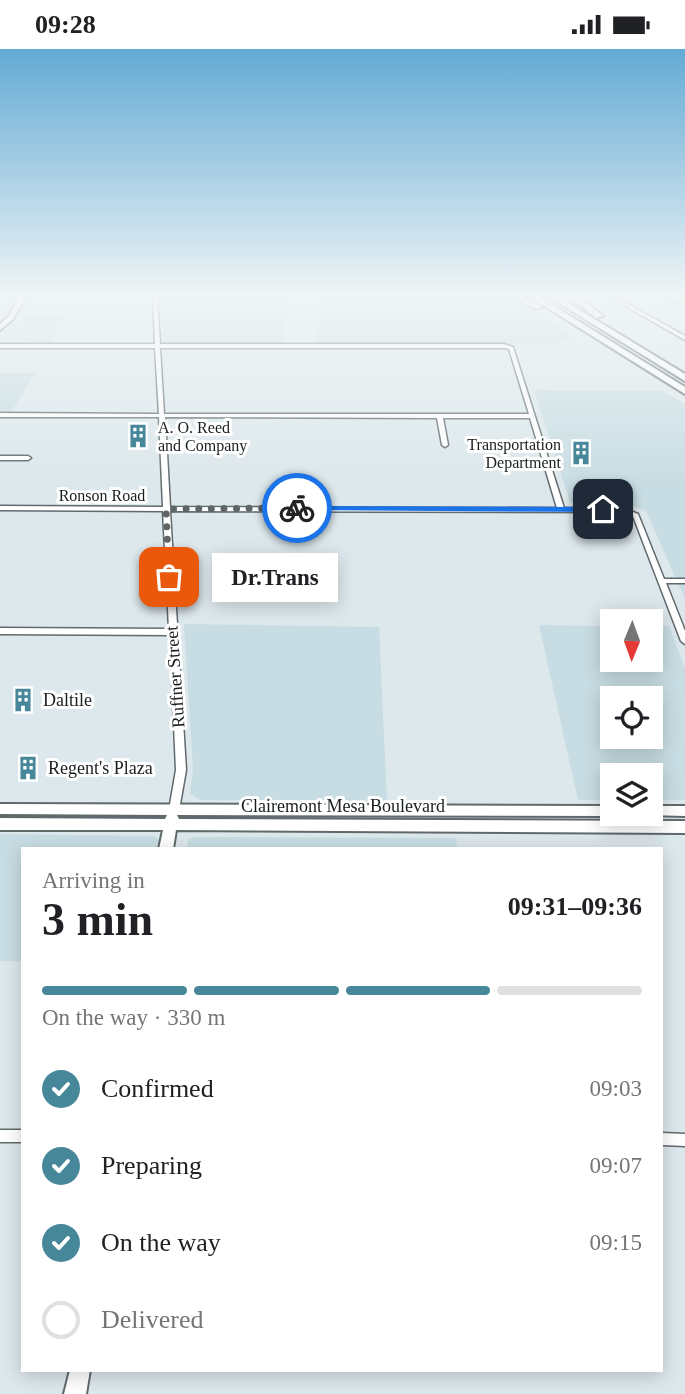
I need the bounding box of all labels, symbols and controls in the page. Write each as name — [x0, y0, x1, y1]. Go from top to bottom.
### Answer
text: 09:28 — [35, 10, 96, 39]
place label: A. O. Reed and Company — [158, 419, 247, 455]
building icon: A. O. Reed and Company — [124, 422, 152, 450]
place label: Transportation Department — [467, 436, 562, 472]
building icon: Transportation Department — [567, 439, 595, 467]
courier — [262, 473, 332, 543]
pin — [573, 479, 633, 539]
street label: Ronson Road — [59, 487, 145, 504]
icon: bike — [278, 489, 316, 527]
icon: home — [584, 490, 622, 528]
pin — [139, 547, 199, 607]
callout: Dr.Trans — [211, 553, 337, 601]
icon: bag — [150, 558, 188, 596]
text: Dr.Trans — [231, 565, 319, 590]
north arrow — [600, 609, 663, 672]
map controls — [600, 609, 663, 826]
street label: Ruffner Street — [161, 625, 189, 729]
building icon: Daltile — [9, 686, 37, 714]
button: locate — [600, 686, 663, 749]
place label: Daltile — [43, 690, 92, 710]
building icon: Regent's Plaza — [14, 754, 42, 782]
place label: Regent's Plaza — [48, 758, 153, 778]
button: layers — [600, 763, 663, 826]
street label: Clairemont Mesa Boulevard — [241, 796, 445, 816]
text: Arriving in — [42, 868, 145, 893]
text: 09:31–09:36 — [508, 892, 642, 921]
text: 3 min — [42, 894, 153, 945]
text: On the way · 330 m — [42, 1005, 225, 1030]
icon: check — [42, 1070, 80, 1108]
text: Confirmed — [101, 1074, 214, 1103]
text: 09:03 — [590, 1076, 642, 1101]
icon: check — [42, 1147, 80, 1185]
text: Preparing — [101, 1151, 202, 1180]
text: 09:07 — [590, 1153, 642, 1178]
icon: check — [42, 1224, 80, 1262]
text: On the way — [101, 1228, 221, 1257]
text: 09:15 — [590, 1230, 642, 1255]
text: Delivered — [101, 1305, 204, 1334]

